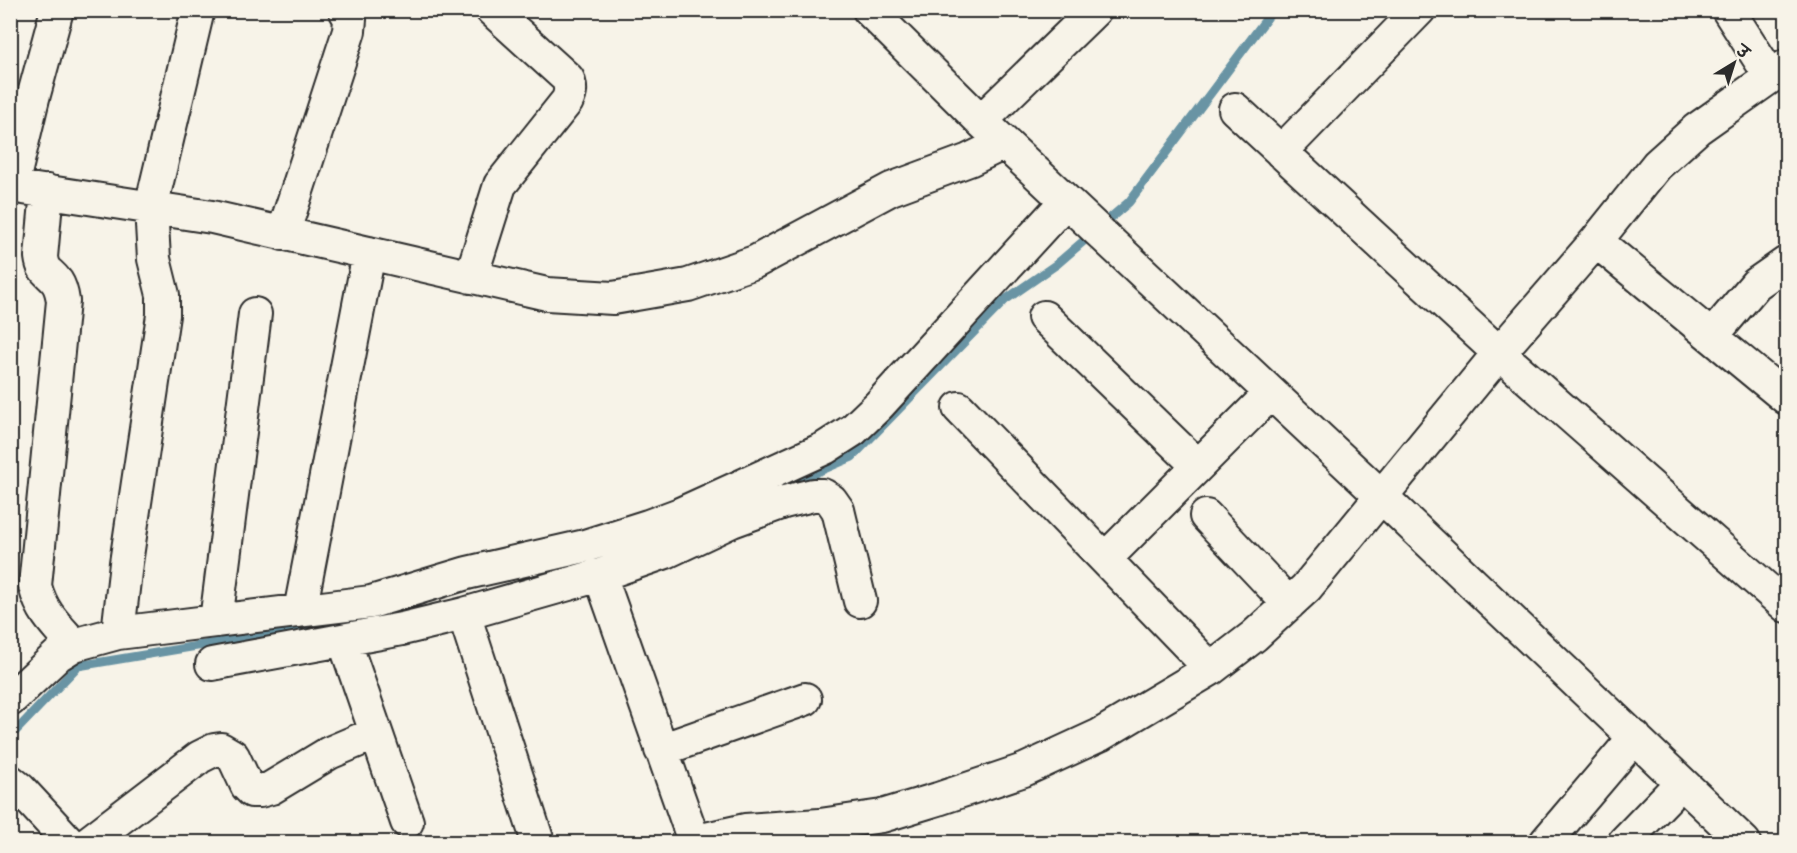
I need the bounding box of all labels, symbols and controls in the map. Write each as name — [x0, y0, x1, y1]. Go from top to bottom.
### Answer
north arrow — [1704, 33, 1764, 93]
text: उ — [1730, 40, 1754, 65]

